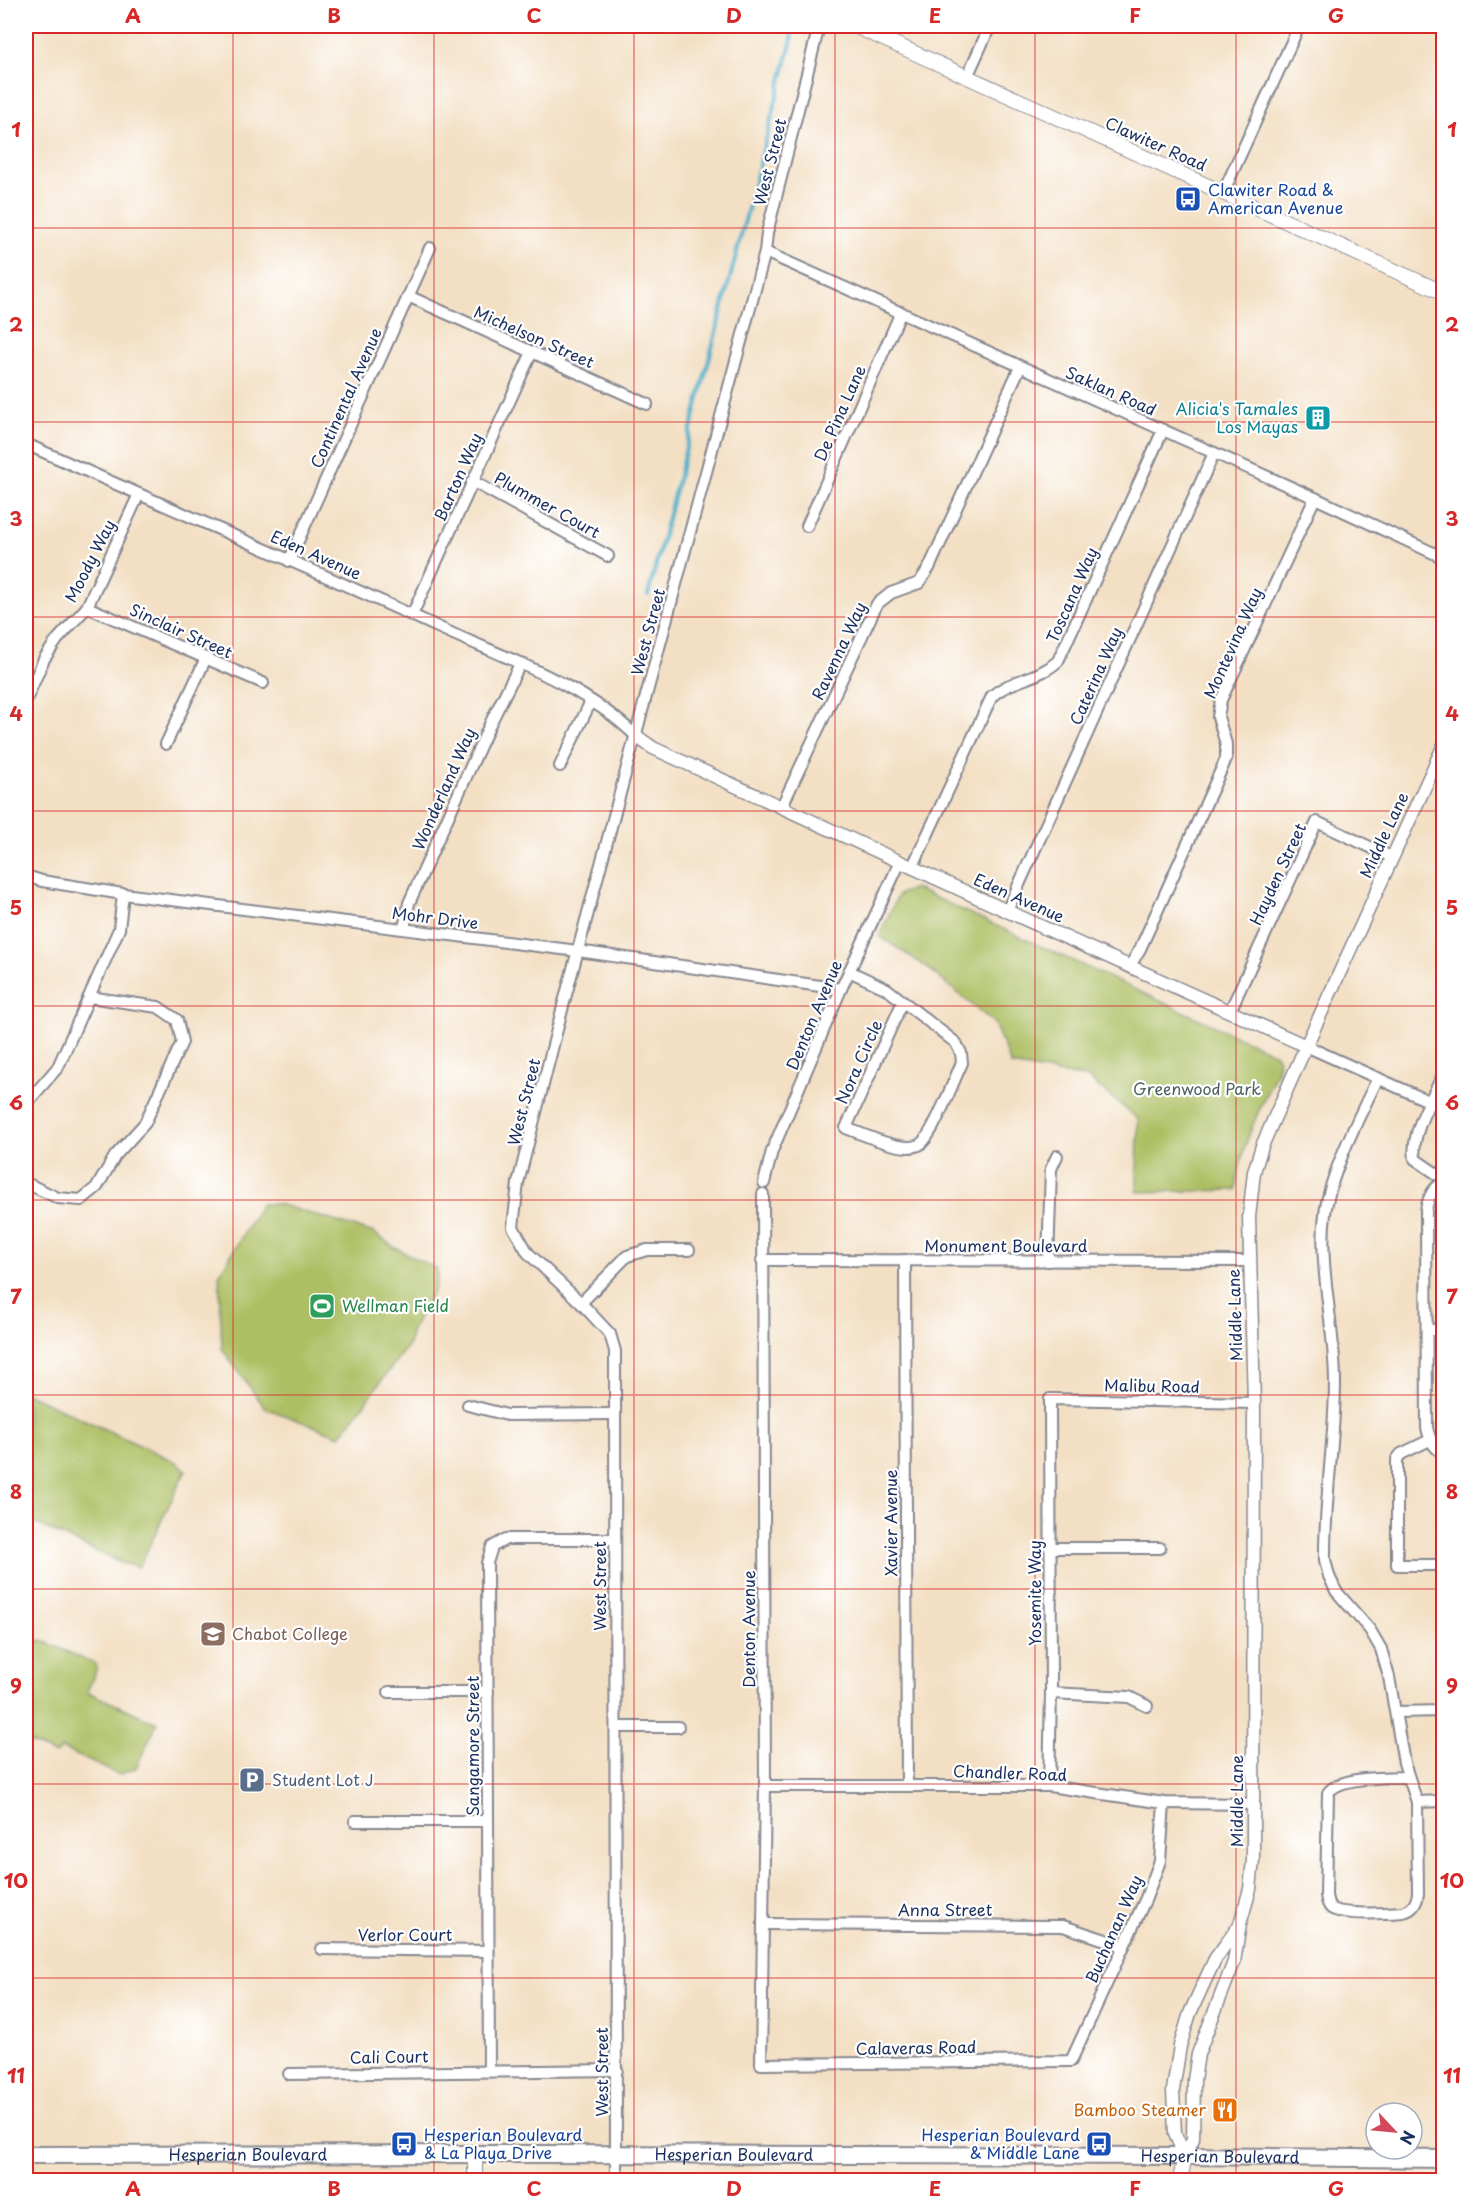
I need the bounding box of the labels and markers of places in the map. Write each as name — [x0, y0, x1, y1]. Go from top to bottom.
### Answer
place label: Clawiter Road & American Avenue — [1208, 177, 1343, 219]
bus stop icon: Clawiter Road & American Avenue — [1173, 184, 1203, 214]
place label: Alicia's Tamales Los Mayas — [1175, 396, 1298, 438]
building icon: Alicia's Tamales Los Mayas — [1303, 403, 1333, 433]
sports icon: Wellman Field — [307, 1291, 337, 1321]
place label: Wellman Field — [342, 1293, 449, 1317]
school or university icon: Chabot College — [198, 1619, 228, 1649]
place label: Chabot College — [232, 1621, 348, 1645]
parking icon: Student Lot J — [237, 1765, 267, 1795]
place label: Student Lot J — [272, 1767, 374, 1791]
restaurant icon: Bamboo Steamer — [1210, 2095, 1240, 2125]
place label: Bamboo Steamer — [1073, 2097, 1207, 2121]
place label: Hesperian Boulevard & La Playa Drive — [424, 2122, 583, 2164]
place label: Hesperian Boulevard & Middle Lane — [922, 2122, 1080, 2164]
bus stop icon: Hesperian Boulevard & La Playa Drive — [389, 2129, 419, 2159]
bus stop icon: Hesperian Boulevard & Middle Lane — [1084, 2129, 1114, 2159]

